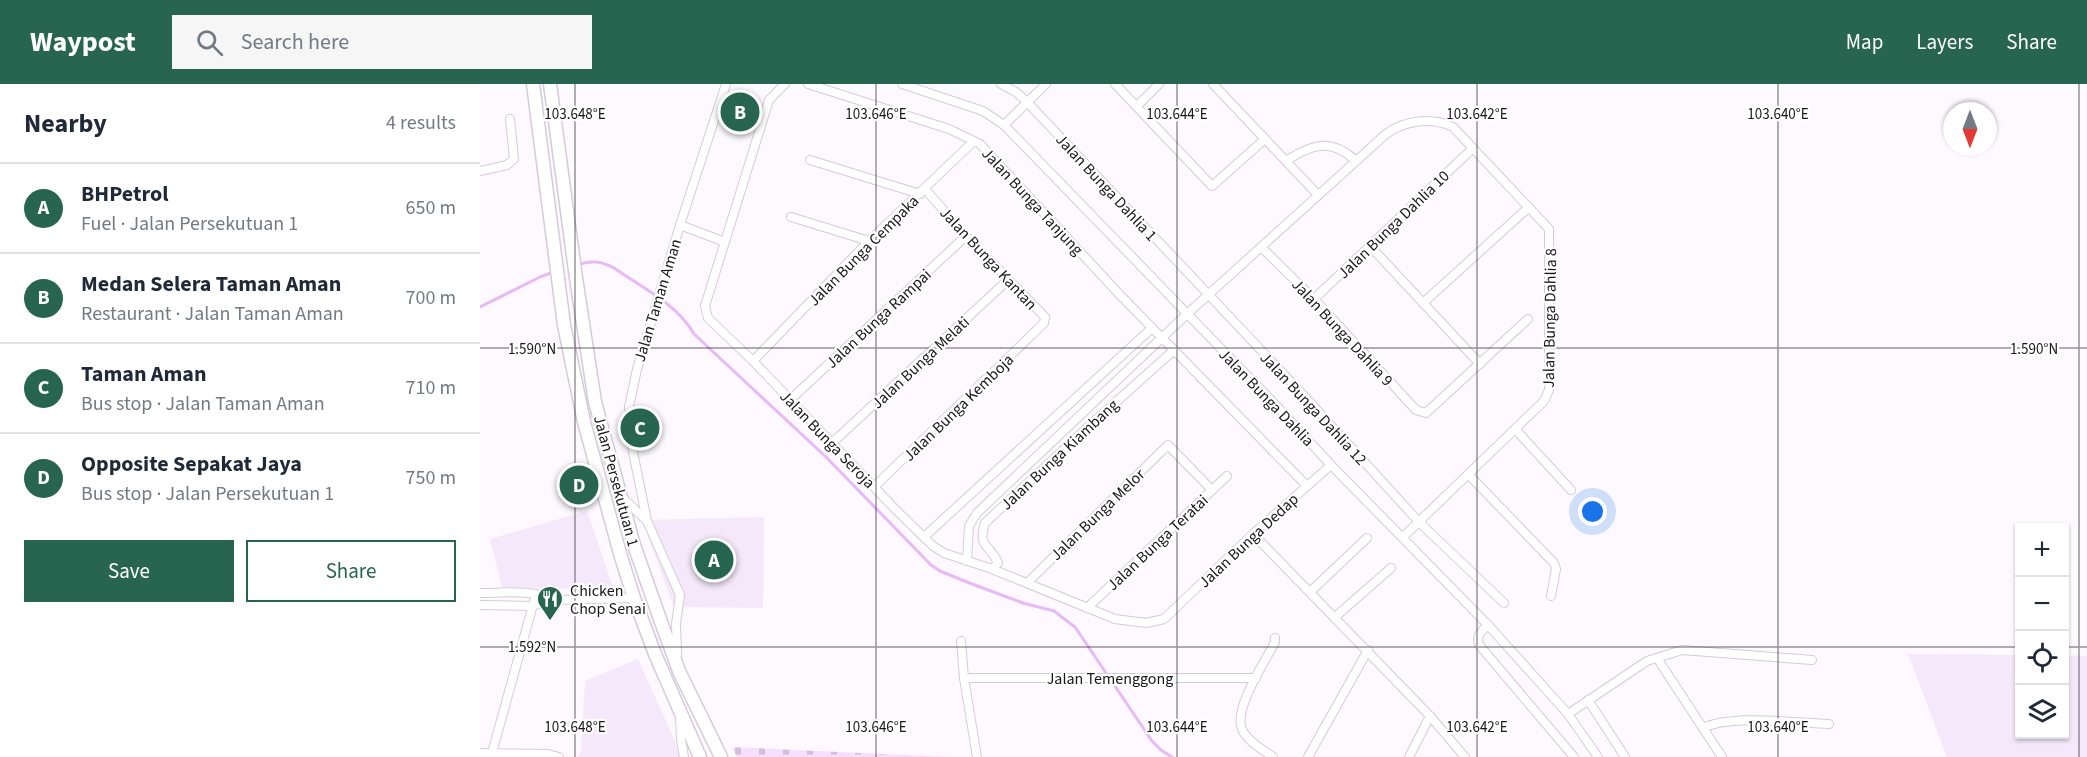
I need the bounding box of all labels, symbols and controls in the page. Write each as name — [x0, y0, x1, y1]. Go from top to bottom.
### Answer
search box — [172, 15, 592, 69]
text: Waypost — [30, 22, 136, 62]
icon: search — [193, 26, 226, 59]
text: Search here — [241, 26, 349, 58]
text: Map — [1846, 27, 1883, 57]
text: Layers — [1916, 27, 1973, 57]
text: Share — [2006, 27, 2057, 57]
pin: B — [720, 90, 760, 135]
north arrow — [1943, 102, 1997, 156]
text: 103.648°E — [544, 104, 606, 125]
text: 103.646°E — [845, 104, 907, 125]
text: 103.644°E — [1146, 104, 1208, 125]
text: 103.642°E — [1446, 104, 1508, 125]
text: 103.640°E — [1747, 104, 1809, 125]
text: Nearby — [24, 105, 107, 142]
text: 4 results — [386, 109, 456, 137]
street label: Jalan Bunga Dahlia 1 — [1051, 129, 1162, 246]
street label: Jalan Bunga Tanjung — [977, 143, 1088, 260]
street label: Jalan Bunga Dahlia 10 — [1333, 166, 1454, 284]
text: BHPetrol — [81, 178, 168, 210]
street label: Jalan Bunga Cempaka — [803, 190, 924, 311]
text: A — [38, 194, 49, 222]
text: 650 m — [406, 194, 456, 222]
street label: Jalan Bunga Kantan — [935, 202, 1042, 315]
text: Fuel · Jalan Persekutuan 1 — [81, 210, 298, 238]
street label: Jalan Taman Aman — [629, 236, 687, 364]
street label: Jalan Bunga Dahlia 8 — [1538, 248, 1562, 388]
street label: Jalan Bunga Rampai — [821, 264, 936, 373]
text: Medan Selera Taman Aman — [81, 268, 341, 300]
street label: Jalan Bunga Dahlia 9 — [1287, 274, 1398, 391]
text: B — [37, 284, 50, 312]
text: 700 m — [406, 284, 456, 312]
text: Restaurant · Jalan Taman Aman — [81, 300, 344, 328]
street label: Jalan Bunga Melati — [867, 312, 974, 414]
text: 1.590°N — [508, 339, 556, 360]
text: 1.590°N — [2010, 339, 2058, 360]
street label: Jalan Bunga Dahlia — [1214, 344, 1319, 452]
street label: Jalan Bunga Dahlia 12 — [1255, 347, 1372, 470]
street label: Jalan Bunga Kemboja — [899, 349, 1019, 466]
text: Taman Aman — [81, 358, 207, 390]
text: C — [38, 374, 49, 402]
text: 710 m — [406, 374, 456, 402]
street label: Jalan Bunga Seroja — [775, 386, 880, 493]
text: Bus stop · Jalan Taman Aman — [81, 390, 325, 418]
street label: Jalan Bunga Kiambang — [996, 394, 1123, 515]
pin: C — [620, 406, 660, 450]
street label: Jalan Persekutuan 1 — [588, 413, 644, 549]
text: Opposite Sepakat Jaya — [81, 448, 302, 480]
pin: D — [560, 462, 598, 508]
text: D — [37, 464, 50, 492]
text: 750 m — [406, 464, 456, 492]
street label: Jalan Bunga Melor — [1046, 464, 1150, 566]
text: Bus stop · Jalan Persekutuan 1 — [81, 480, 334, 508]
street label: Jalan Bunga Dedap — [1194, 488, 1304, 593]
street label: Jalan Bunga Teratai — [1102, 490, 1213, 596]
your location — [1578, 497, 1607, 526]
map controls — [2015, 523, 2069, 739]
button: + — [2015, 523, 2069, 577]
pin: A — [694, 538, 734, 582]
button: Save — [24, 540, 234, 602]
button: Share — [246, 540, 456, 602]
button: − — [2015, 577, 2069, 631]
place label: Chicken Chop Senai — [570, 580, 646, 620]
restaurant icon: Chicken Chop Senai — [535, 584, 565, 622]
button: locate — [2015, 631, 2069, 685]
text: 1.592°N — [508, 637, 556, 658]
street label: Jalan Temenggong — [1047, 668, 1173, 690]
button: layers — [2015, 685, 2069, 739]
text: 103.648°E — [544, 717, 606, 738]
text: 103.646°E — [845, 717, 907, 738]
text: 103.644°E — [1146, 717, 1208, 738]
text: 103.642°E — [1446, 717, 1508, 738]
text: 103.640°E — [1747, 717, 1809, 738]

